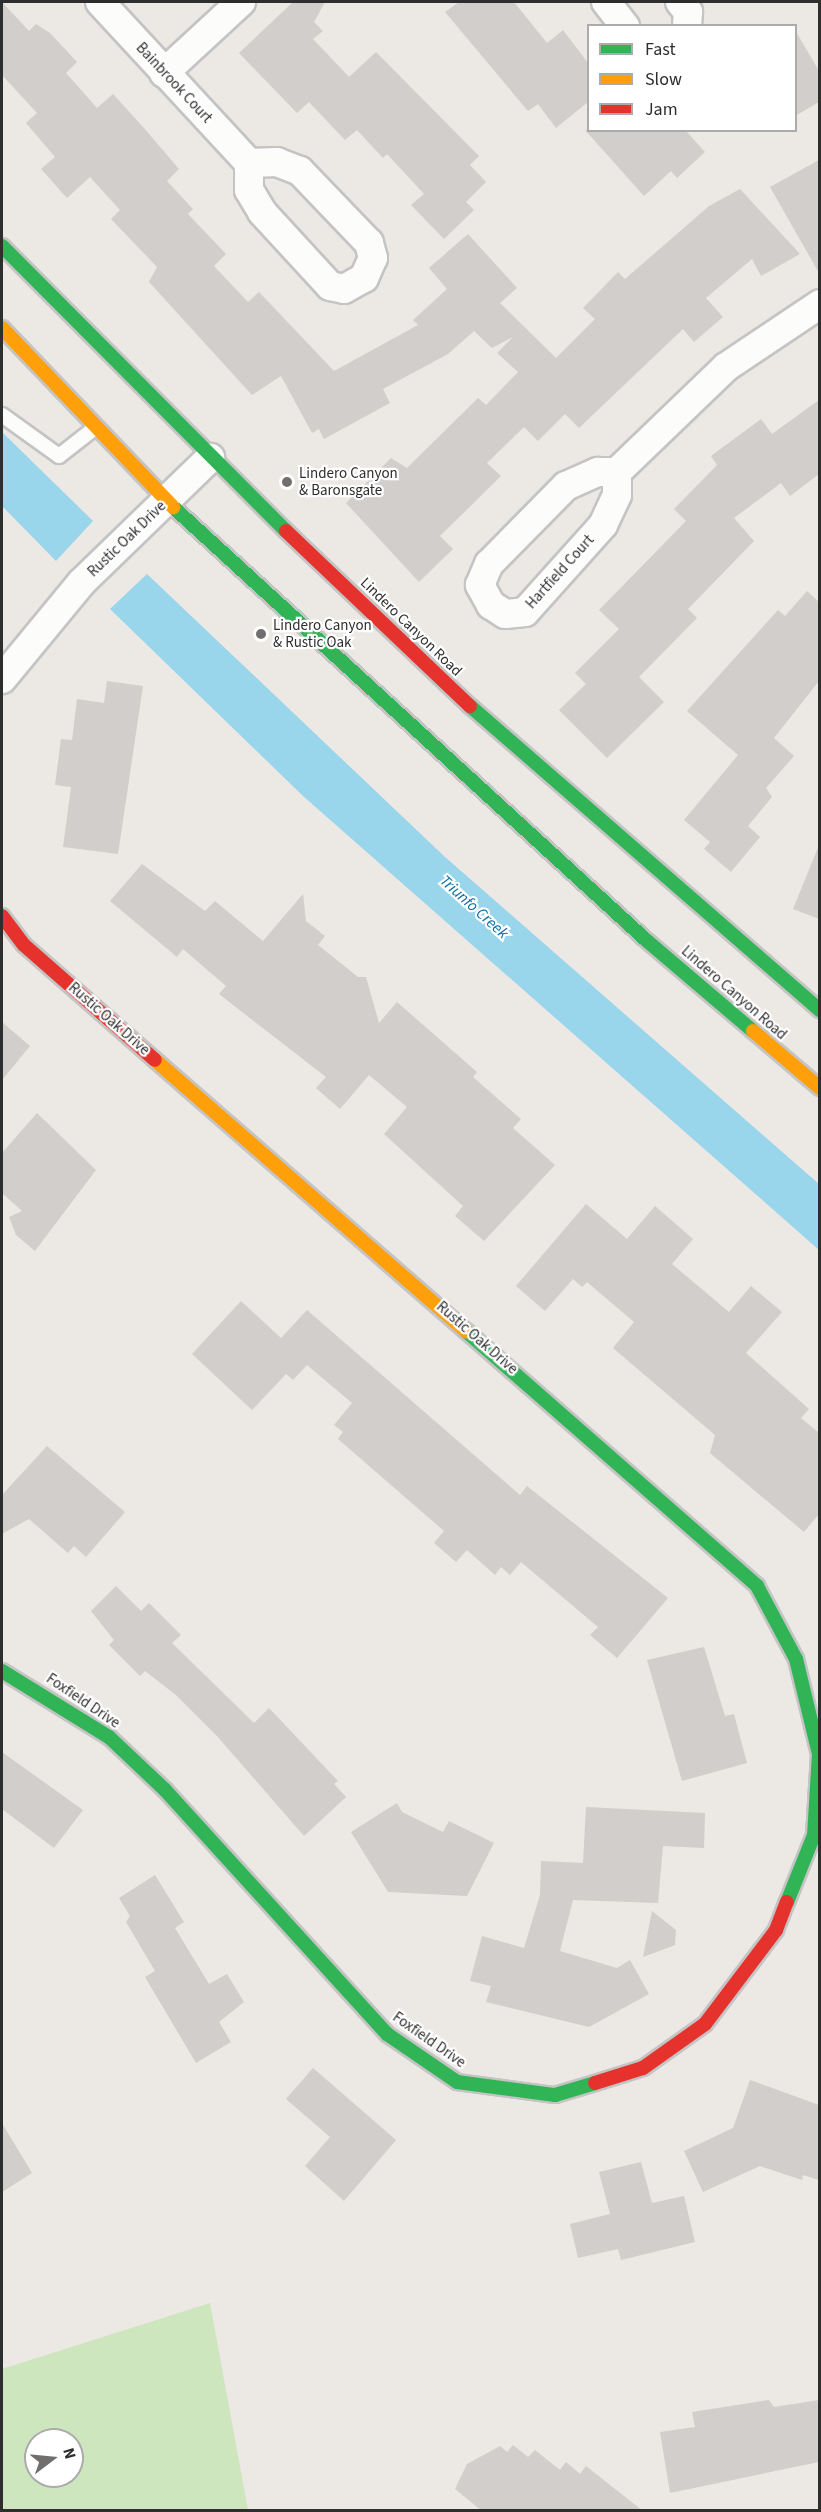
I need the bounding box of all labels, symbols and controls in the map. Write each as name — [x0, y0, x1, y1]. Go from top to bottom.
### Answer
legend — [587, 24, 797, 132]
text: Fast — [645, 37, 676, 62]
street label: Bainbrook Court — [132, 39, 216, 127]
text: Slow — [645, 67, 682, 92]
text: Jam — [645, 97, 678, 122]
place label: Lindero Canyon & Baronsgate — [299, 464, 398, 499]
marker: Lindero Canyon & Baronsgate — [280, 475, 294, 489]
street label: Rustic Oak Drive — [84, 497, 170, 581]
street label: Hartfield Court — [522, 531, 598, 613]
street label: Lindero Canyon Road — [357, 574, 465, 680]
place label: Lindero Canyon & Rustic Oak — [273, 616, 372, 651]
marker: Lindero Canyon & Rustic Oak — [254, 627, 268, 641]
water label: Triunfo Creek — [436, 871, 512, 943]
street label: Lindero Canyon Road — [678, 942, 790, 1044]
street label: Rustic Oak Drive — [65, 979, 153, 1059]
street label: Rustic Oak Drive — [433, 1298, 521, 1378]
street label: Foxfield Drive — [43, 1670, 123, 1732]
street label: Foxfield Drive — [389, 2008, 469, 2072]
north arrow — [24, 2428, 84, 2488]
text: N — [57, 2445, 81, 2462]

